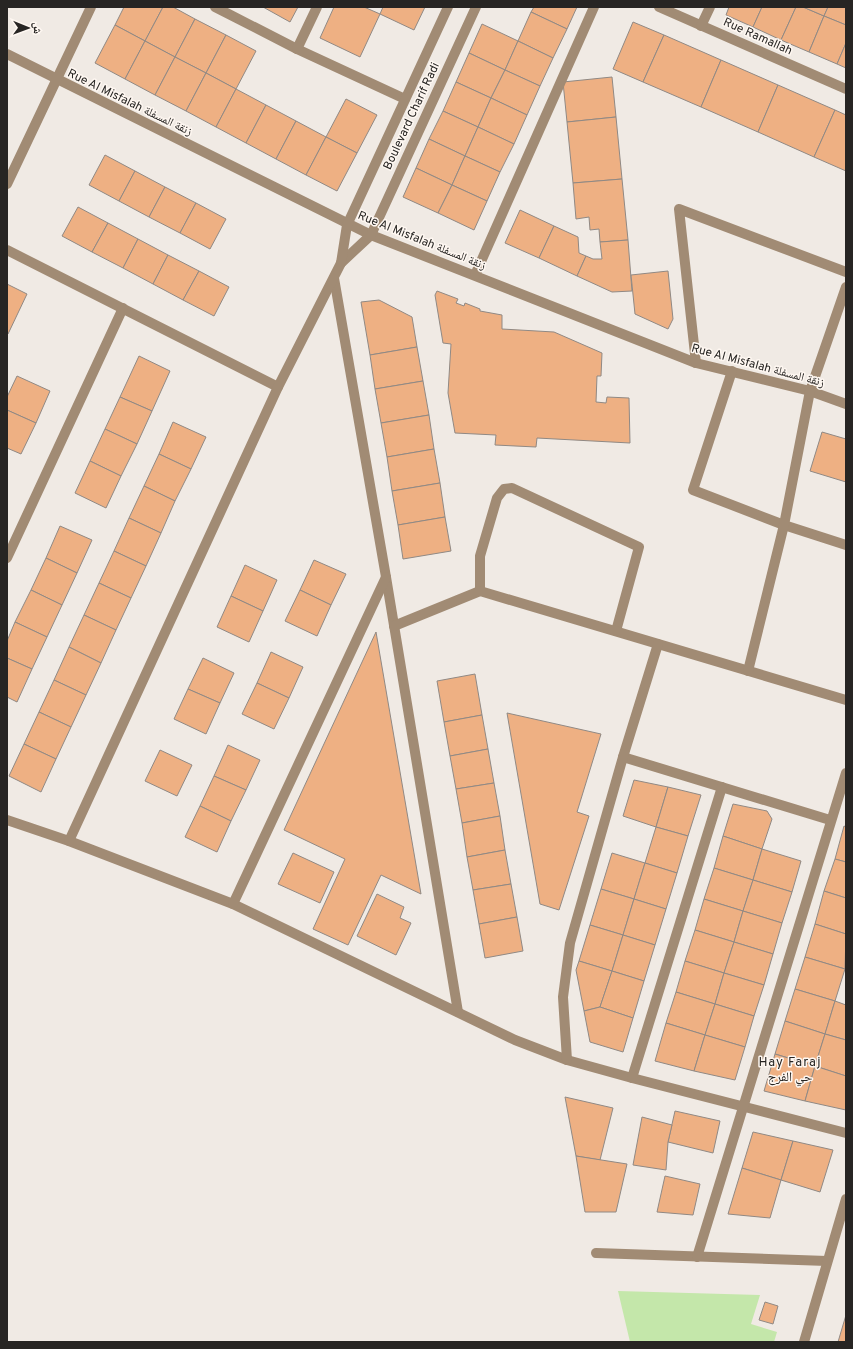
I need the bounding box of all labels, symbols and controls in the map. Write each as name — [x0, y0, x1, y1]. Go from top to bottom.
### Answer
north arrow — [8, 8, 48, 48]
street label: Rue Ramallah — [721, 15, 795, 59]
text: ش — [30, 22, 44, 34]
street label: Boulevard Charif Radi — [380, 60, 444, 173]
street label: Rue Al Misfalah زنقة المسفلة — [64, 66, 195, 140]
street label: Rue Al Misfalah زنقة المسفلة — [355, 208, 489, 274]
street label: Rue Al Misfalah زنقة المسفلة — [689, 340, 826, 392]
district label: Hay Faraj حي الفرج — [758, 1055, 822, 1087]

